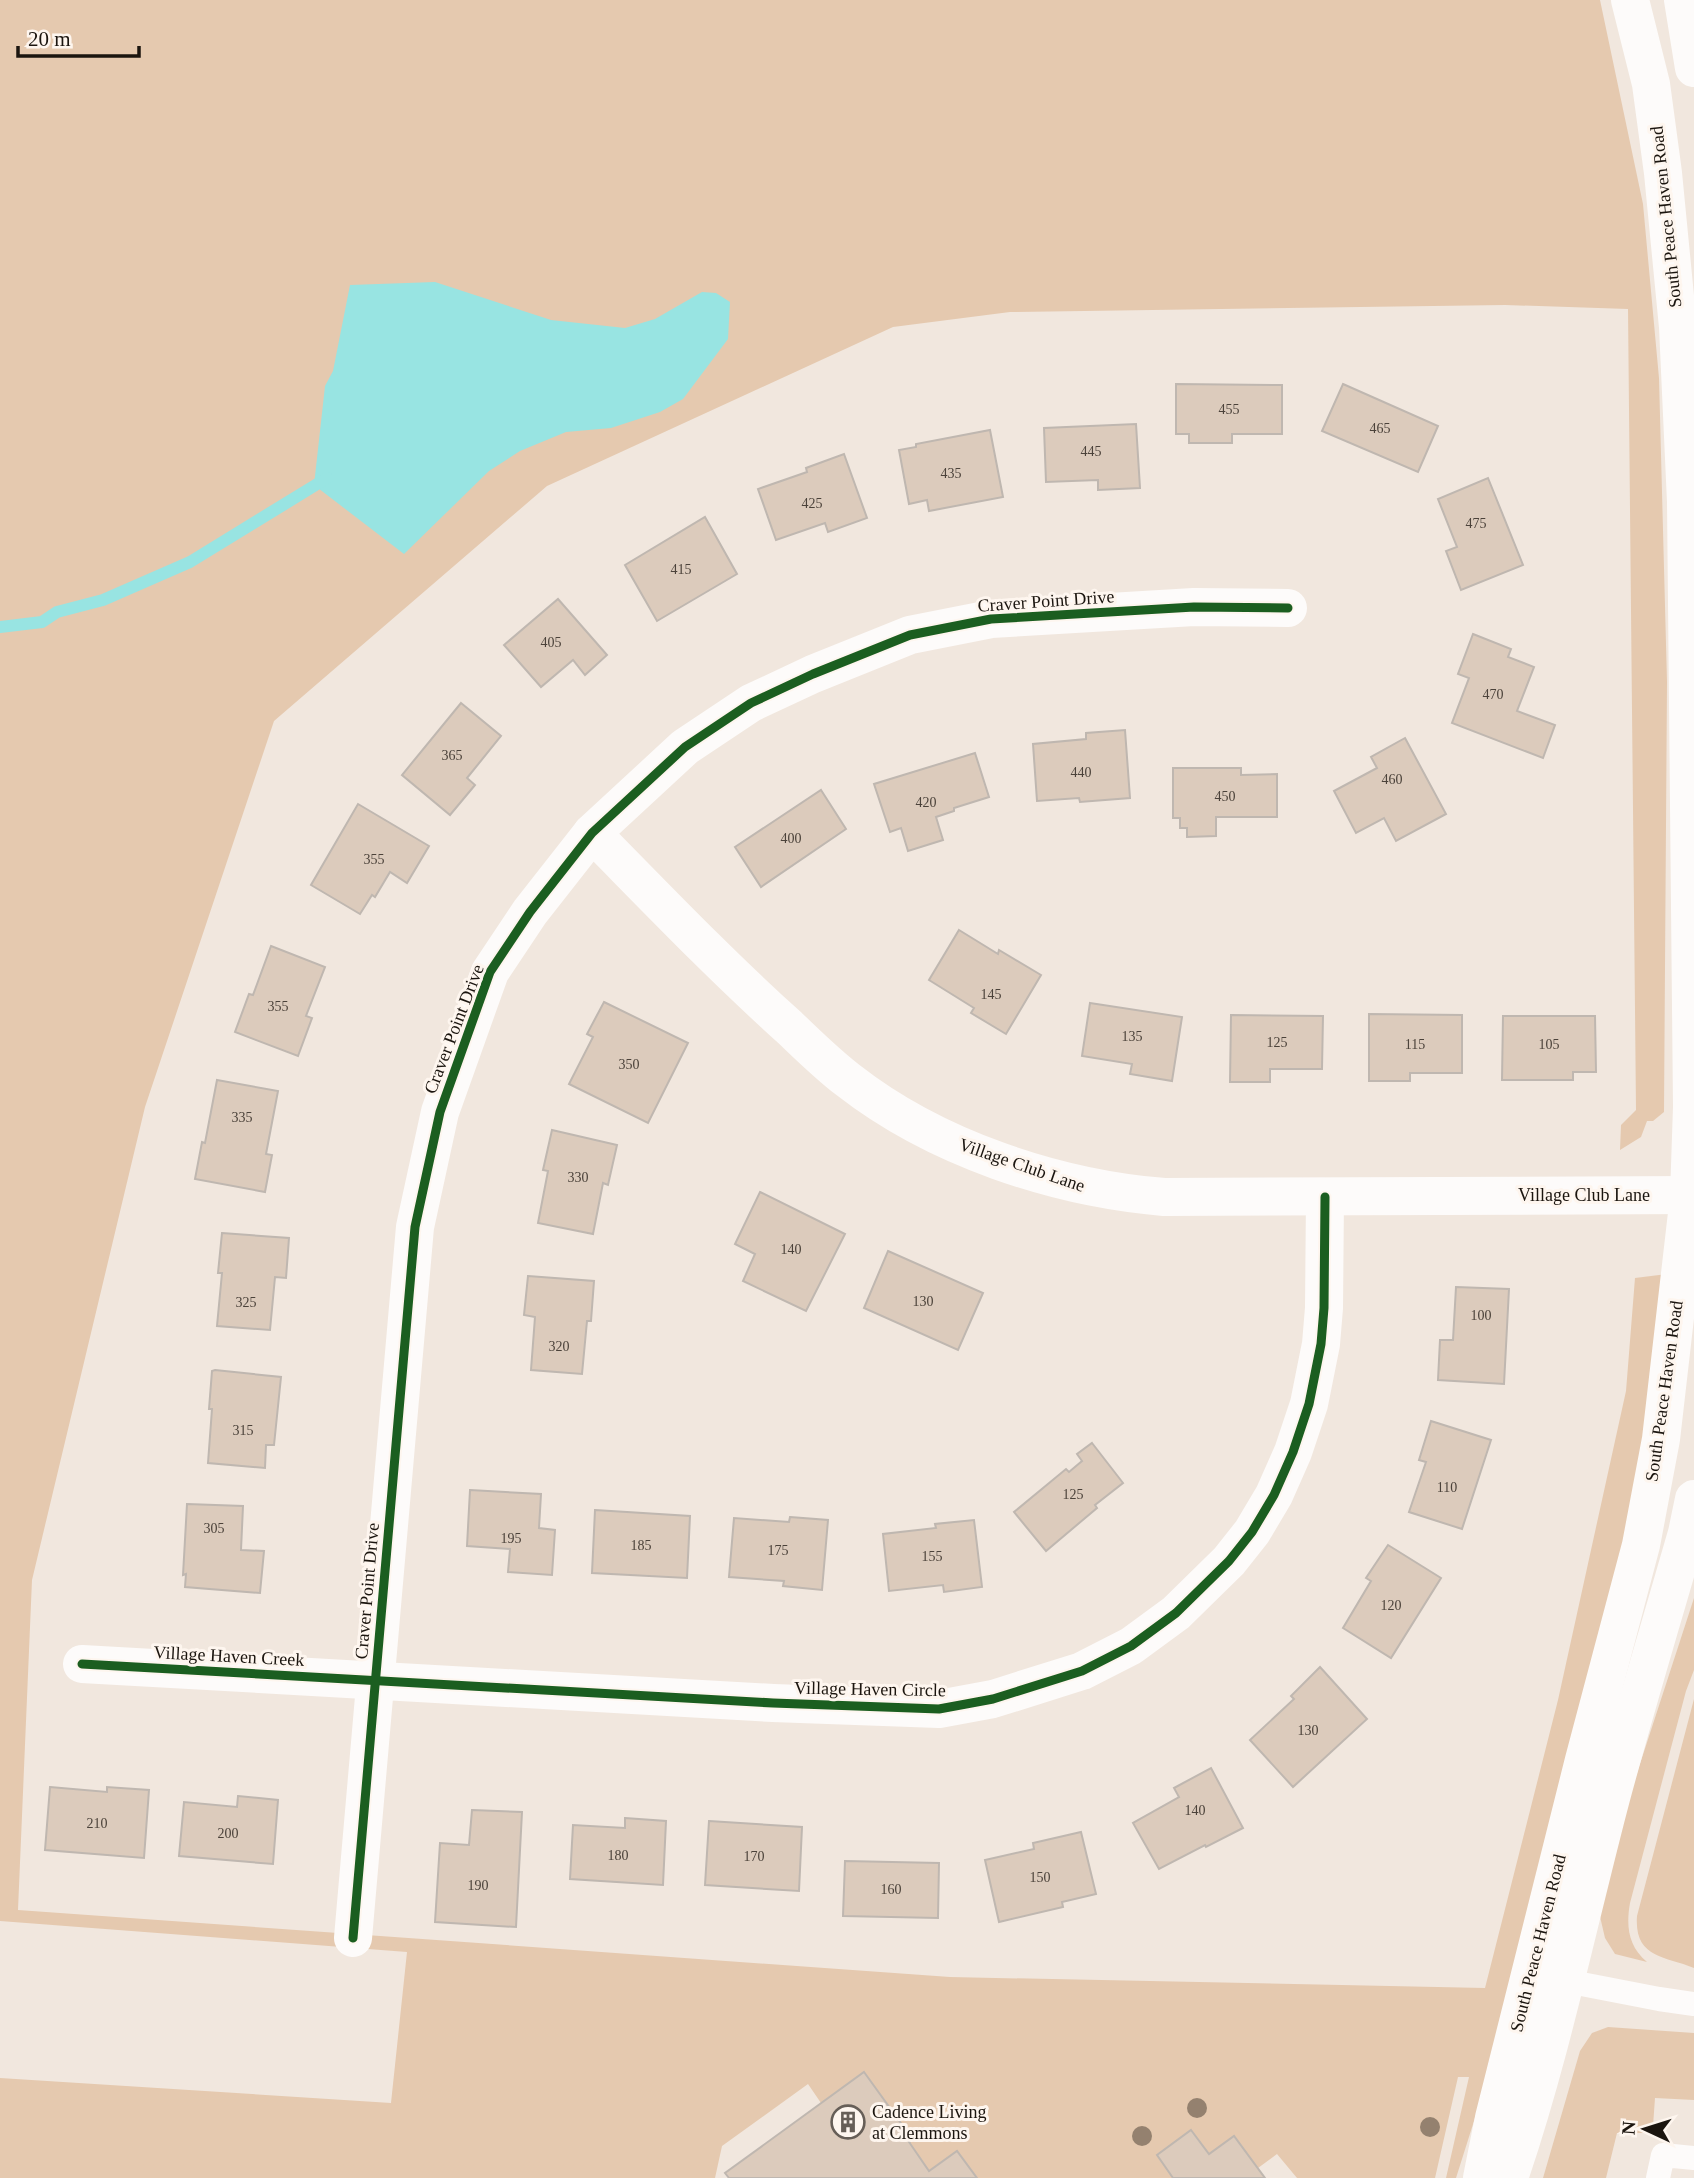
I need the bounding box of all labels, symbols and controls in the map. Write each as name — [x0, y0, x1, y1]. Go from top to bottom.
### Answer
scale bar — [18, 14, 138, 58]
text: 20 m — [28, 27, 71, 51]
street label: South Peace Haven Road — [1647, 125, 1685, 309]
house number: 455 — [1219, 402, 1240, 417]
house number: 465 — [1370, 421, 1391, 436]
house number: 445 — [1081, 444, 1102, 459]
house number: 435 — [941, 466, 962, 481]
house number: 425 — [802, 496, 823, 511]
house number: 475 — [1466, 516, 1487, 531]
house number: 415 — [671, 562, 692, 577]
street label: Craver Point Drive — [977, 586, 1115, 616]
house number: 405 — [541, 635, 562, 650]
house number: 470 — [1483, 687, 1504, 702]
house number: 365 — [442, 748, 463, 763]
house number: 440 — [1071, 765, 1092, 780]
house number: 460 — [1382, 772, 1403, 787]
house number: 450 — [1215, 789, 1236, 804]
house number: 420 — [916, 795, 937, 810]
house number: 400 — [781, 831, 802, 846]
house number: 355 — [364, 852, 385, 867]
street label: Craver Point Drive — [420, 961, 488, 1097]
house number: 145 — [981, 987, 1002, 1002]
house number: 355 — [268, 999, 289, 1014]
house number: 135 — [1122, 1029, 1143, 1044]
house number: 125 — [1267, 1035, 1288, 1050]
house number: 115 — [1405, 1037, 1425, 1052]
house number: 105 — [1539, 1037, 1560, 1052]
house number: 350 — [619, 1057, 640, 1072]
house number: 335 — [232, 1110, 253, 1125]
street label: Village Club Lane — [956, 1134, 1088, 1196]
house number: 330 — [568, 1170, 589, 1185]
street label: Village Club Lane — [1518, 1185, 1650, 1205]
house number: 140 — [781, 1242, 802, 1257]
house number: 130 — [913, 1294, 934, 1309]
house number: 325 — [236, 1295, 257, 1310]
street label: South Peace Haven Road — [1641, 1299, 1687, 1483]
house number: 100 — [1471, 1308, 1492, 1323]
house number: 320 — [549, 1339, 570, 1354]
house number: 315 — [233, 1423, 254, 1438]
house number: 110 — [1437, 1480, 1457, 1495]
house number: 125 — [1063, 1487, 1084, 1502]
house number: 305 — [204, 1521, 225, 1536]
street label: Craver Point Drive — [351, 1522, 383, 1660]
house number: 195 — [501, 1531, 522, 1546]
house number: 185 — [631, 1538, 652, 1553]
house number: 175 — [768, 1543, 789, 1558]
house number: 155 — [922, 1549, 943, 1564]
house number: 120 — [1381, 1598, 1402, 1613]
street label: Village Haven Creek — [153, 1642, 305, 1670]
street label: Village Haven Circle — [794, 1678, 946, 1700]
house number: 130 — [1298, 1723, 1319, 1738]
house number: 140 — [1185, 1803, 1206, 1818]
house number: 210 — [87, 1816, 108, 1831]
house number: 200 — [218, 1826, 239, 1841]
house number: 180 — [608, 1848, 629, 1863]
house number: 170 — [744, 1849, 765, 1864]
street label: South Peace Haven Road — [1506, 1852, 1570, 2034]
house number: 150 — [1030, 1870, 1051, 1885]
house number: 190 — [468, 1878, 489, 1893]
house number: 160 — [881, 1882, 902, 1897]
north arrow — [1610, 2094, 1680, 2164]
place label: Cadence Living at Clemmons — [872, 2102, 986, 2143]
building icon: Cadence Living at Clemmons — [829, 2103, 867, 2141]
text: N — [1618, 2120, 1640, 2135]

